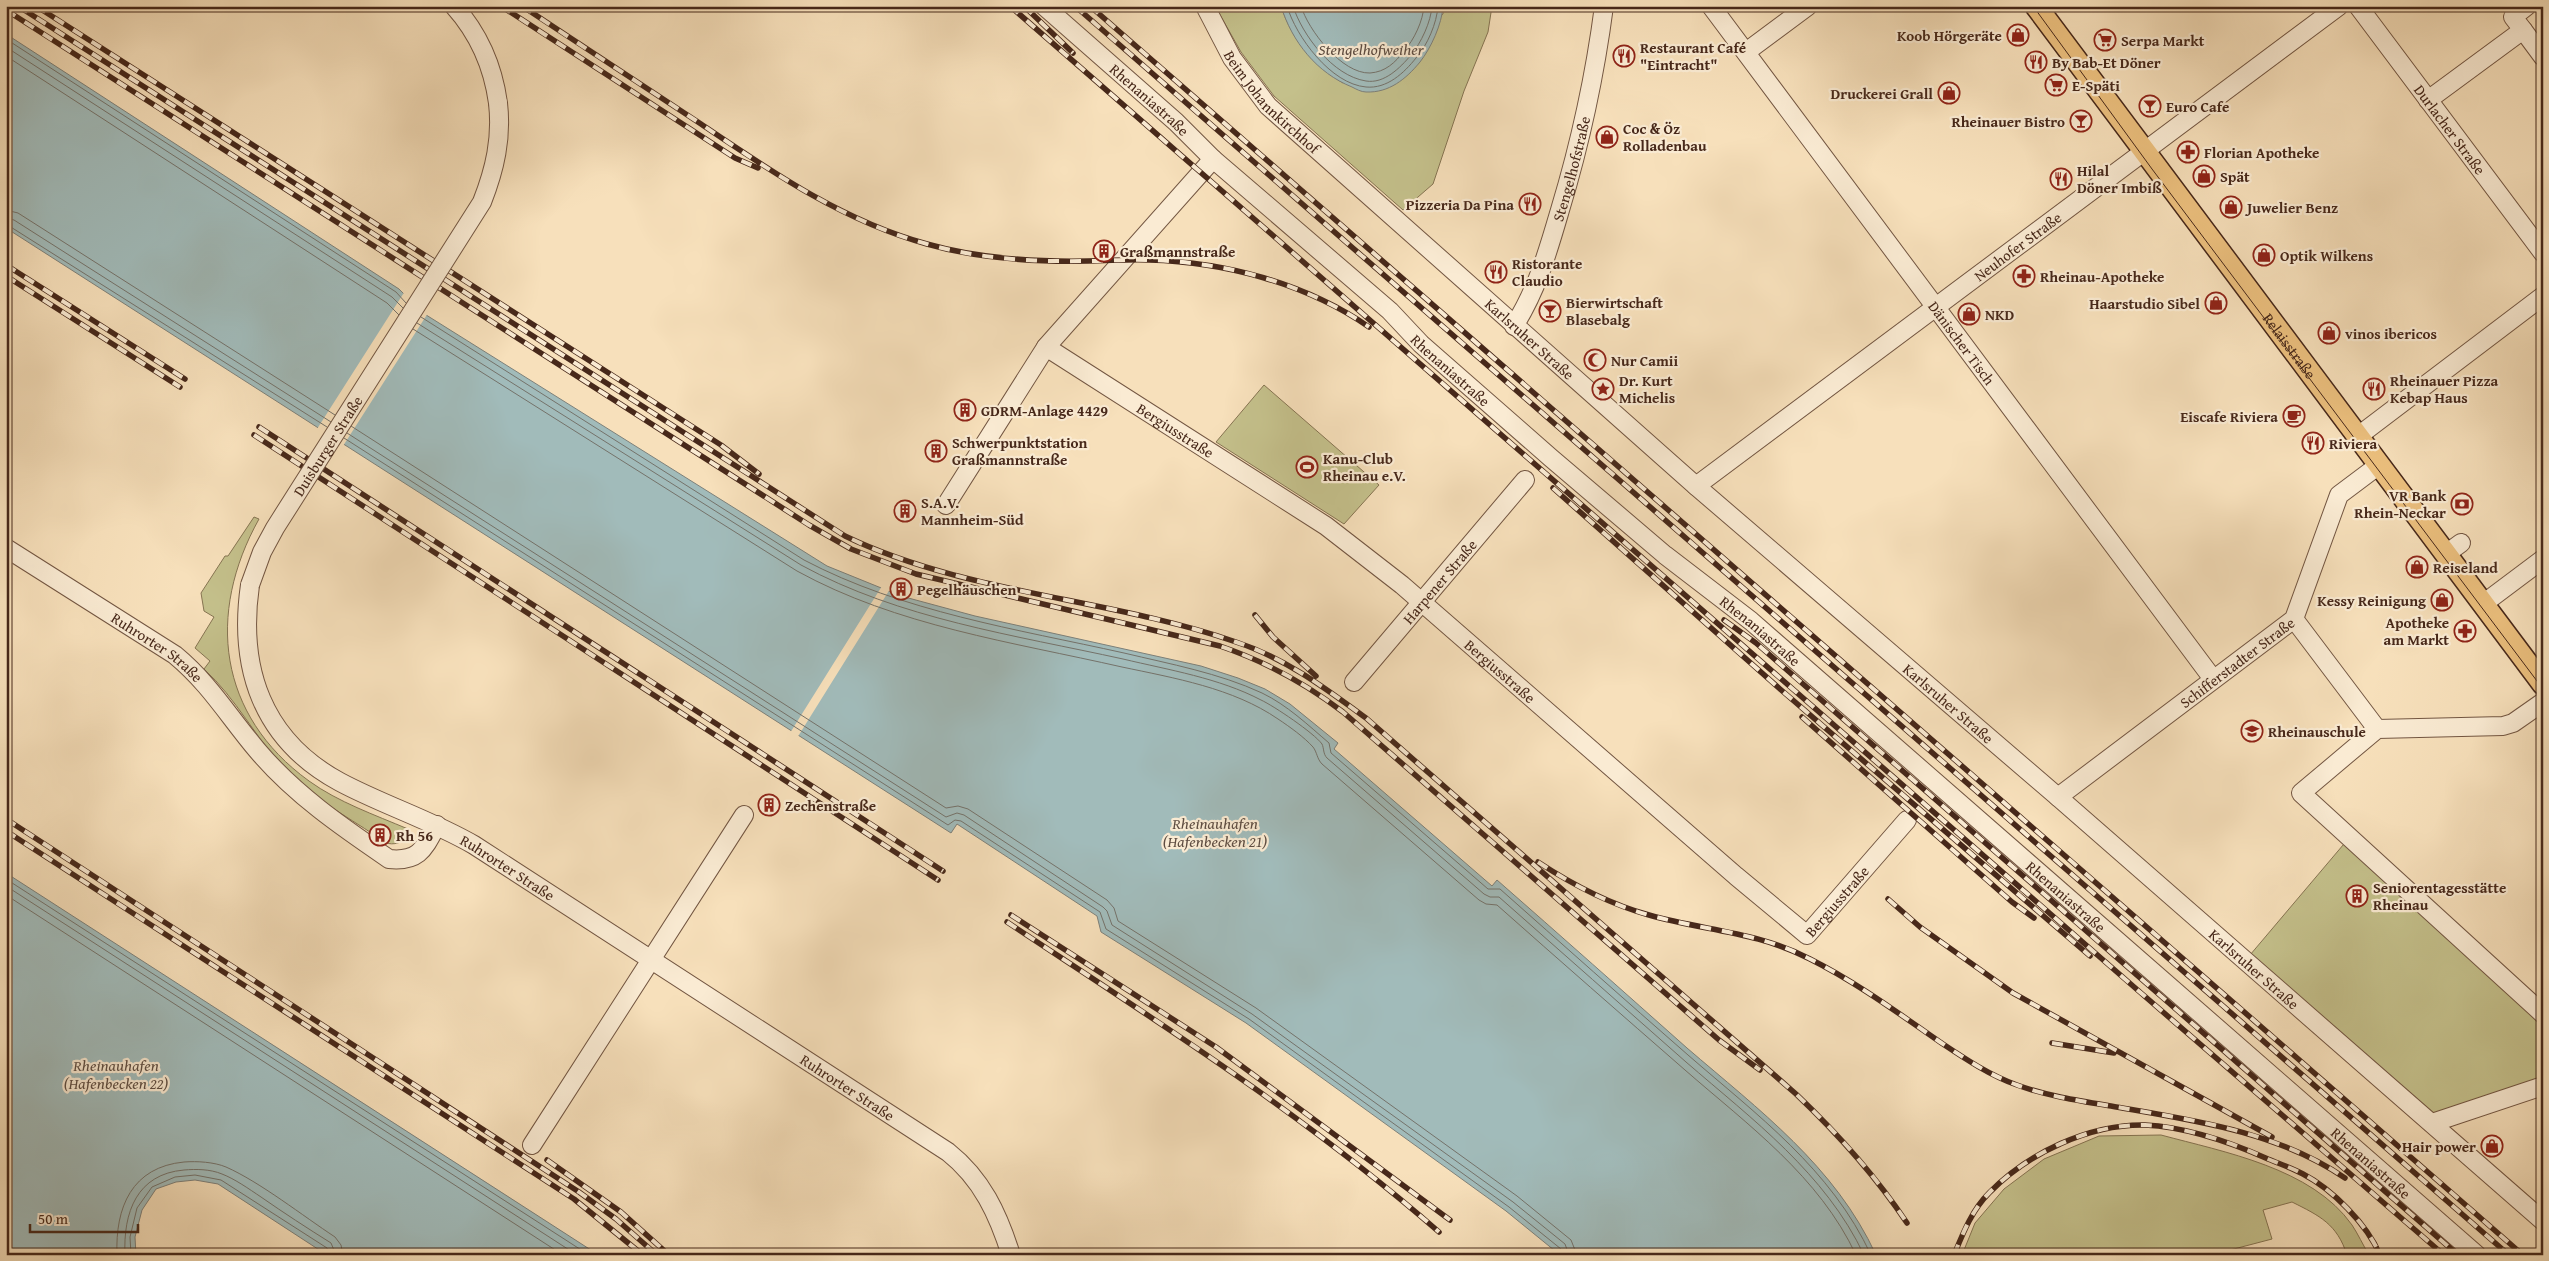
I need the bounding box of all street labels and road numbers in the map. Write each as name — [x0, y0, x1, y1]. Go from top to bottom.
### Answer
street label: Beim Johannkirchhof — [1219, 47, 1326, 159]
street label: Rhenaniastraße — [1106, 58, 1194, 140]
street label: Durlacher Straße — [2410, 80, 2491, 179]
street label: Stengelhofstraße — [1547, 114, 1595, 224]
street label: Neuhofer Straße — [1969, 207, 2065, 286]
street label: Karlsruher Straße — [1481, 293, 1579, 384]
street label: Dänischer Tisch — [1924, 296, 2001, 389]
street label: Relaisstraße — [2258, 308, 2322, 383]
street label: Rhenaniastraße — [1406, 329, 1495, 411]
street label: Duisburger Straße — [288, 391, 367, 500]
street label: Bergiusstraße — [1133, 397, 1218, 462]
street label: Harpener Straße — [1397, 534, 1481, 628]
street label: Rhenaniastraße — [1716, 590, 1806, 670]
street label: Ruhrorter Straße — [107, 607, 208, 687]
street label: Schifferstadter Straße — [2175, 612, 2299, 712]
street label: Bergiusstraße — [1460, 634, 1540, 707]
street label: Karlsruher Straße — [1899, 658, 1998, 748]
street label: Ruhrorter Straße — [457, 829, 559, 905]
street label: Rhenaniastraße — [2022, 856, 2111, 937]
street label: Bergiusstraße — [1800, 861, 1873, 941]
street label: Karlsruher Straße — [2205, 923, 2304, 1014]
street label: Ruhrorter Straße — [796, 1049, 899, 1125]
street label: Rhenaniastraße — [2327, 1122, 2416, 1203]

